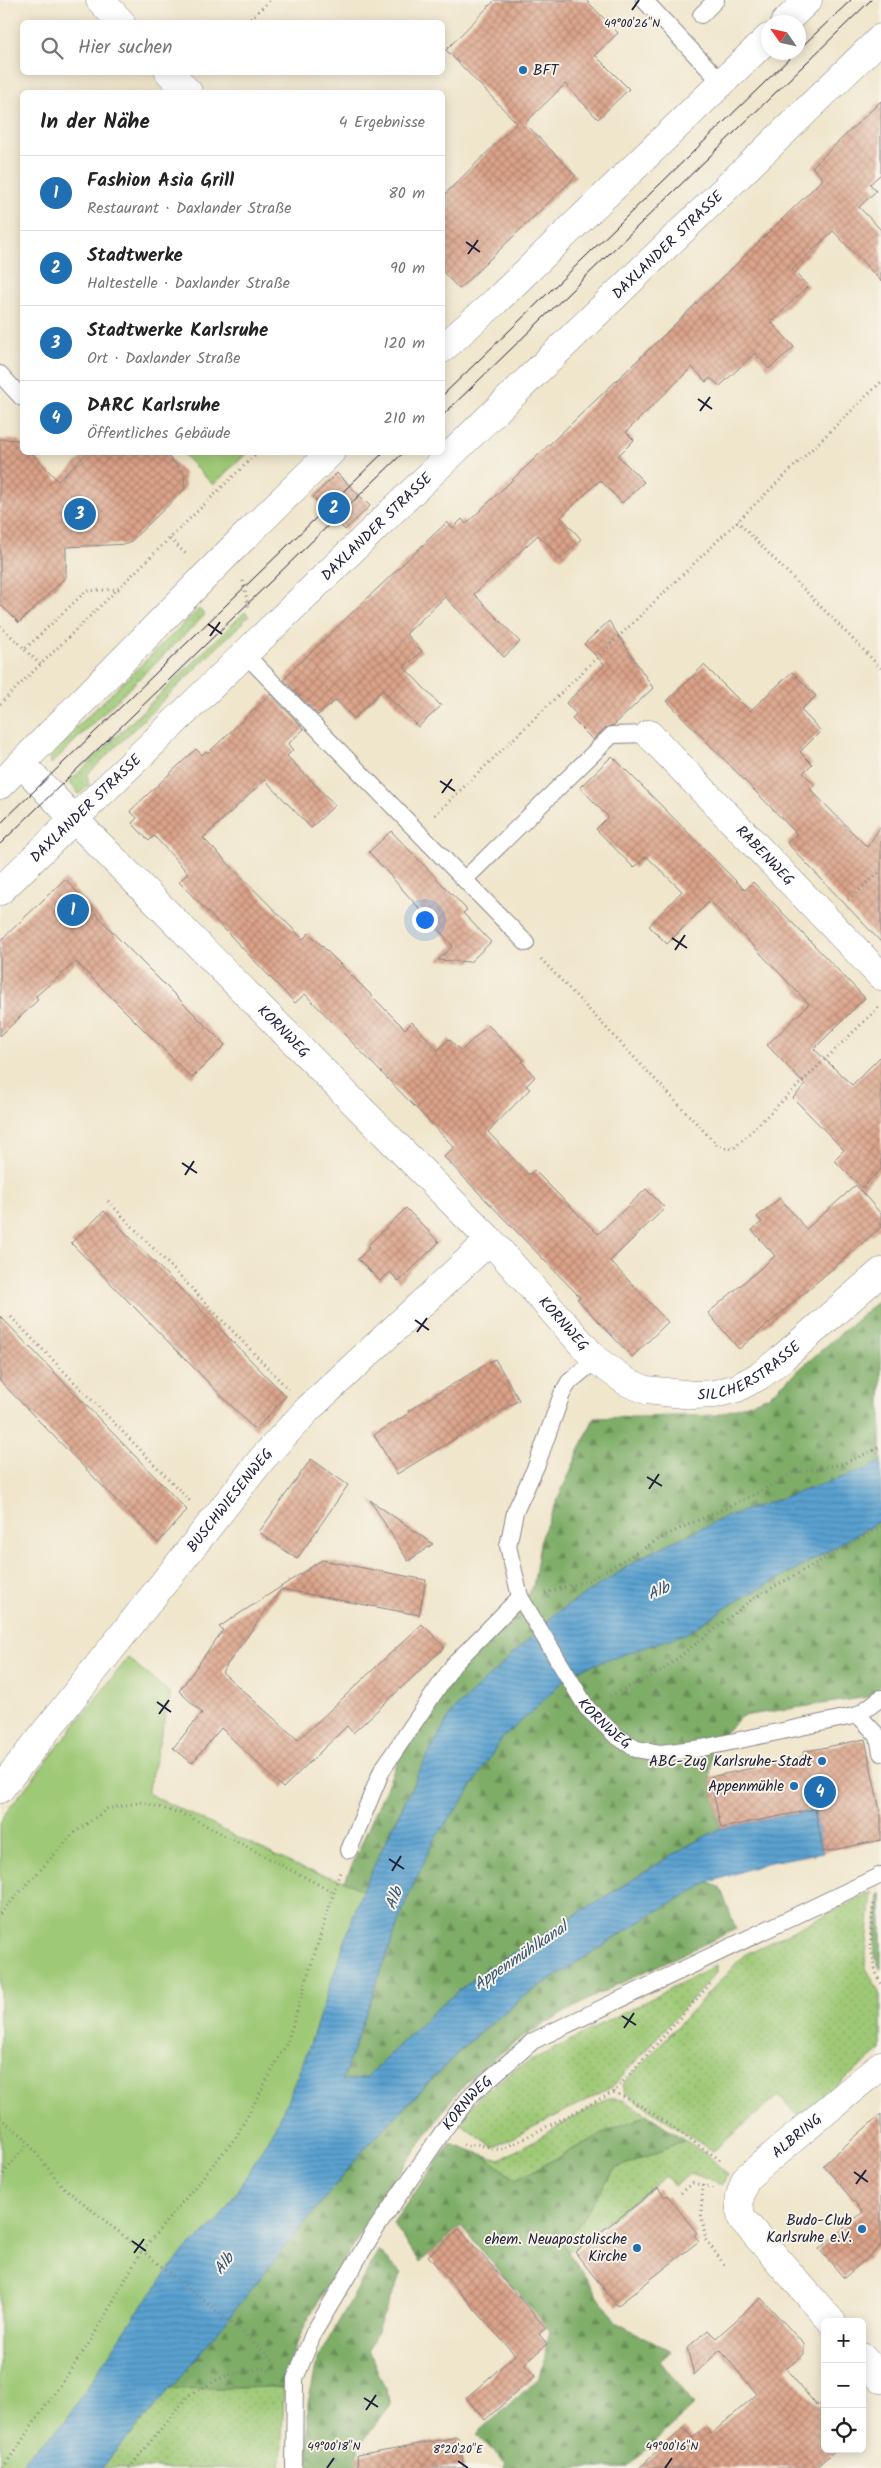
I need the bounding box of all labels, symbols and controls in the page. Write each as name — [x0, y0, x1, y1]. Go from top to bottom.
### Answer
text: 49°00'26"N — [604, 14, 660, 33]
north arrow — [761, 15, 806, 60]
search box — [20, 20, 445, 75]
text: Hier suchen — [78, 33, 172, 63]
icon: search — [38, 34, 66, 62]
place label: BFT — [533, 59, 560, 83]
marker: BFT — [517, 64, 529, 76]
text: In der Nähe — [40, 106, 150, 139]
text: 4 Ergebnisse — [339, 110, 425, 135]
text: Fashion Asia Grill — [87, 166, 234, 196]
text: 1 — [54, 181, 58, 206]
text: 80 m — [388, 181, 425, 206]
street label: DAXLANDER STRASSE — [607, 185, 730, 305]
text: Restaurant · Daxlander Straße — [87, 196, 291, 221]
text: Stadtwerke — [87, 241, 183, 271]
text: 2 — [51, 256, 61, 281]
text: 90 m — [390, 256, 425, 281]
text: Haltestelle · Daxlander Straße — [87, 271, 290, 296]
text: Stadtwerke Karlsruhe — [87, 316, 268, 346]
text: 3 — [52, 331, 60, 356]
text: 120 m — [384, 331, 425, 356]
text: Ort · Daxlander Straße — [87, 346, 240, 371]
text: DARC Karlsruhe — [87, 391, 220, 421]
text: 4 — [52, 406, 60, 431]
text: 210 m — [384, 406, 425, 431]
text: Öffentliches Gebäude — [87, 421, 230, 446]
street label: DAXLANDER STRASSE — [316, 466, 439, 587]
pin: 2 — [318, 489, 350, 527]
pin: 3 — [64, 495, 96, 533]
street label: DAXLANDER STRASSE — [25, 748, 148, 869]
street label: RABENWEG — [730, 820, 800, 892]
pin: 1 — [57, 891, 89, 929]
your location — [412, 907, 438, 933]
street label: KORNWEG — [251, 1000, 315, 1064]
street label: KORNWEG — [532, 1291, 594, 1357]
street label: SILCHERSTRASSE — [697, 1335, 808, 1408]
street label: BUSCHWIESENWEG — [181, 1443, 279, 1558]
water label: Alb — [644, 1575, 675, 1607]
street label: KORNWEG — [571, 1694, 636, 1756]
place label: ABC-Zug Karlsruhe-Stadt — [649, 1750, 812, 1774]
marker: ABC-Zug Karlsruhe-Stadt — [816, 1755, 828, 1767]
pin: 4 — [804, 1773, 836, 1811]
place label: Appenmühle — [708, 1775, 784, 1799]
marker: Appenmühle — [788, 1780, 800, 1792]
water label: Alb — [379, 1882, 411, 1913]
water label: Appenmühlkanal — [469, 1914, 575, 1997]
street label: KORNWEG — [437, 2070, 498, 2136]
street label: ALBRING — [767, 2108, 828, 2165]
place label: Budo-Club Karlsruhe e.V. — [766, 2209, 852, 2250]
marker: Budo-Club Karlsruhe e.V. — [856, 2223, 868, 2235]
place label: ehem. Neuapostolische Kirche — [485, 2228, 627, 2269]
marker: ehem. Neuapostolische Kirche — [631, 2242, 643, 2254]
water label: Alb — [208, 2246, 242, 2280]
map controls — [821, 2318, 866, 2453]
button: + — [821, 2318, 866, 2363]
button: − — [821, 2363, 866, 2408]
button: locate — [821, 2408, 866, 2453]
text: 49°00'18"N — [307, 2437, 361, 2456]
text: 49°00'16"N — [646, 2437, 698, 2456]
text: 8°20'20"E — [433, 2440, 484, 2459]

